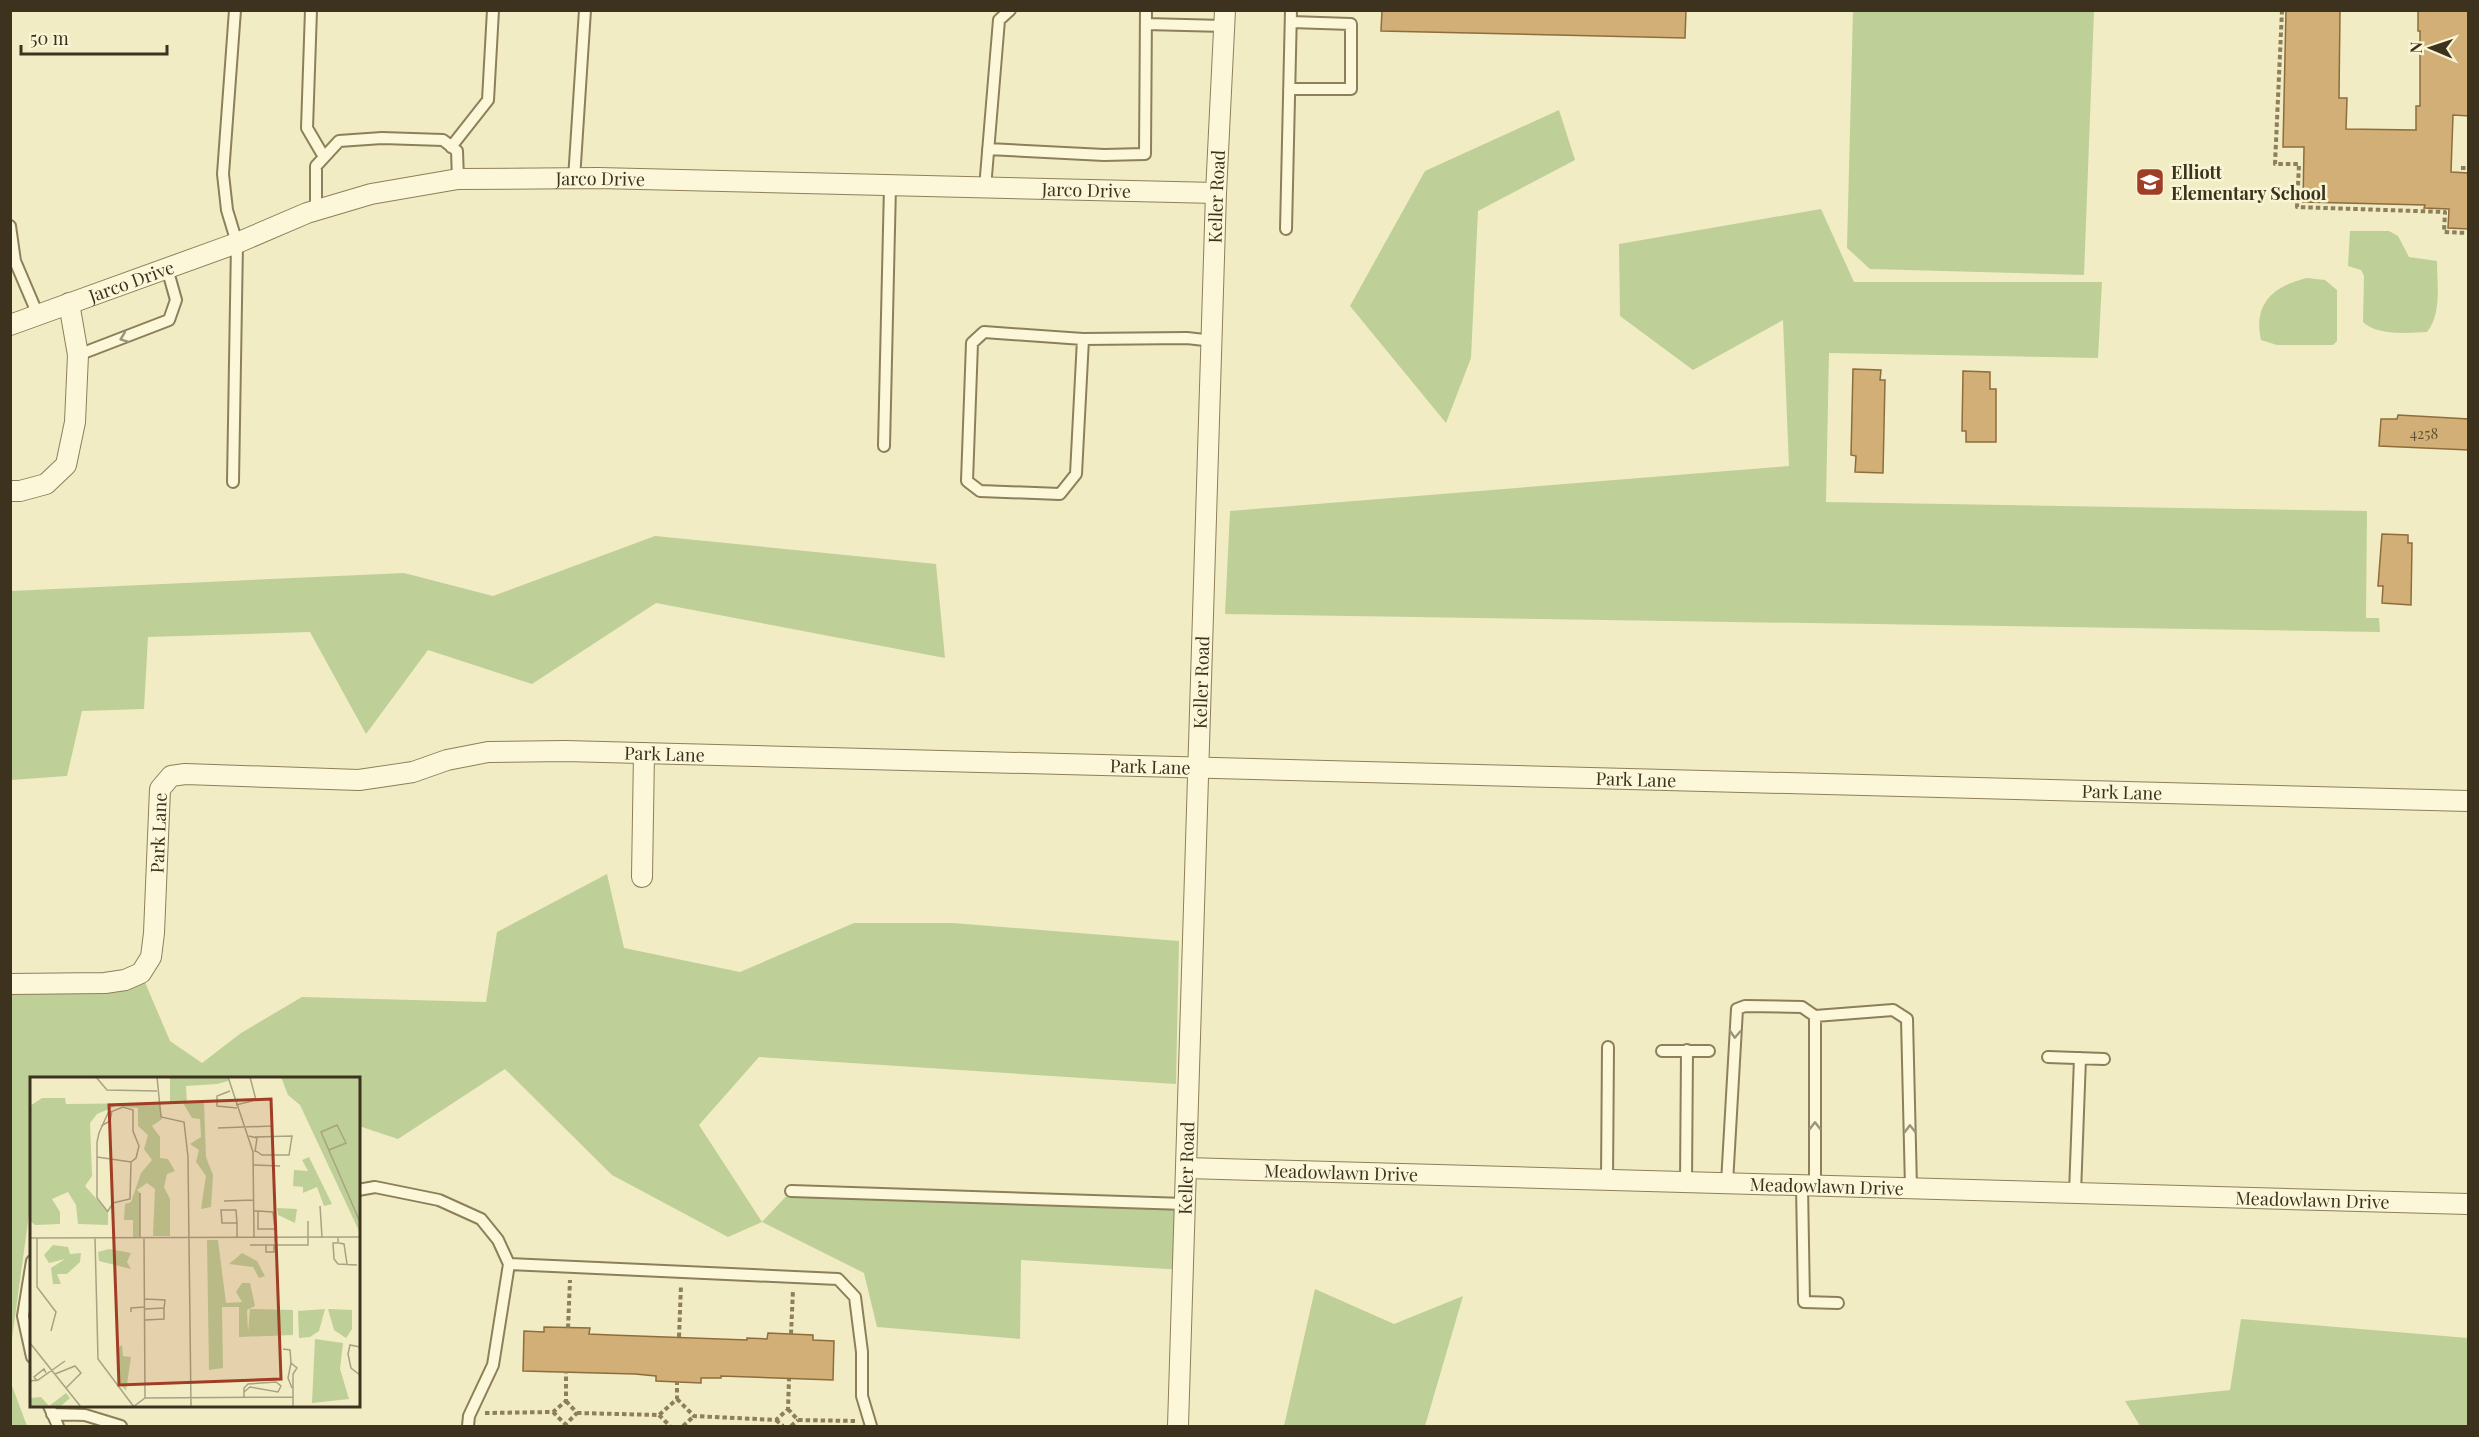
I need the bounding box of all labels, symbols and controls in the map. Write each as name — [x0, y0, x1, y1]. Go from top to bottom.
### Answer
scale bar — [21, 18, 166, 56]
north arrow — [2401, 18, 2461, 78]
text: 50 m — [30, 26, 69, 50]
text: N — [2405, 41, 2426, 54]
street label: Keller Road — [1202, 149, 1230, 244]
place label: Elliott Elementary School — [2171, 160, 2327, 205]
street label: Jarco Drive — [555, 166, 645, 191]
school or university icon: Elliott Elementary School — [2134, 166, 2166, 198]
street label: Jarco Drive — [1040, 177, 1131, 203]
street label: Jarco Drive — [84, 255, 177, 308]
one-way arrow — [119, 330, 129, 343]
house number: 4258 — [2410, 423, 2439, 443]
street label: Keller Road — [1187, 635, 1214, 729]
street label: Park Lane — [624, 741, 705, 767]
street label: Park Lane — [1110, 753, 1191, 779]
street label: Park Lane — [1595, 766, 1677, 792]
street label: Park Lane — [2081, 779, 2163, 805]
street label: Park Lane — [145, 792, 172, 874]
one-way arrow — [1729, 1029, 1742, 1038]
inset map — [30, 1077, 360, 1407]
street label: Keller Road — [1173, 1121, 1199, 1215]
one-way arrow — [1809, 1122, 1821, 1131]
one-way arrow — [1904, 1125, 1916, 1134]
street label: Meadowlawn Drive — [1263, 1158, 1418, 1186]
street label: Meadowlawn Drive — [1749, 1172, 1904, 1200]
street label: Meadowlawn Drive — [2235, 1185, 2390, 1214]

